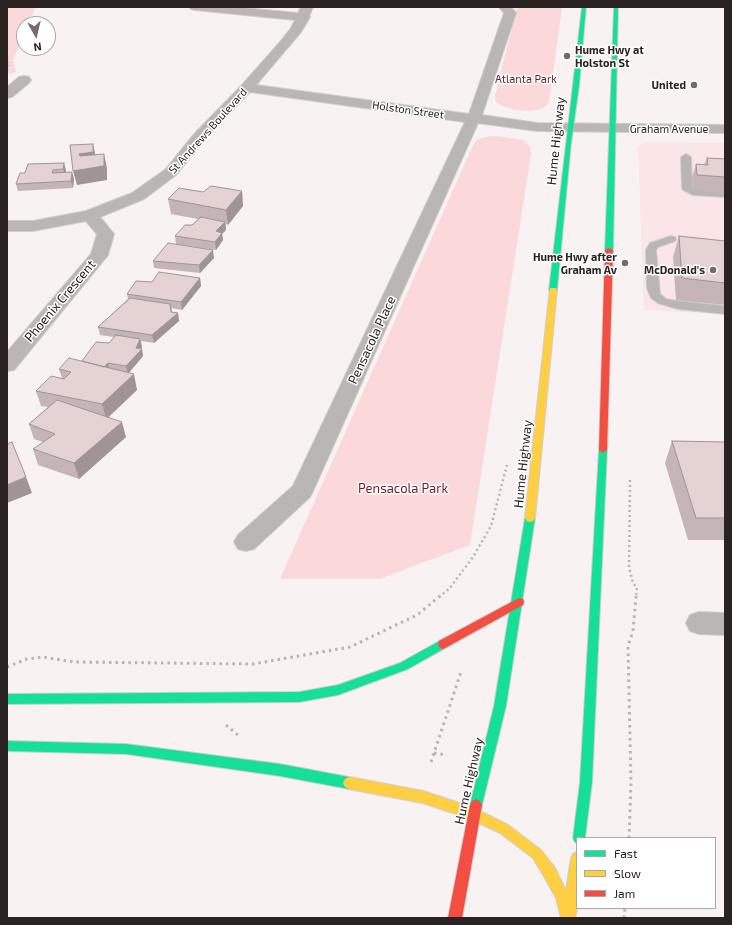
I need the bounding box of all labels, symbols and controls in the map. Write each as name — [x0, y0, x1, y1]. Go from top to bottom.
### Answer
north arrow — [16, 16, 56, 56]
text: N — [33, 40, 42, 54]
place label: Hume Hwy at Holston St — [575, 43, 644, 69]
marker: Hume Hwy at Holston St — [562, 51, 572, 61]
park label: Atlanta Park — [495, 72, 557, 86]
place label: United — [652, 78, 686, 92]
marker: United — [689, 80, 699, 90]
street label: St Andrews Boulevard — [166, 86, 250, 176]
street label: Hume Highway — [544, 96, 568, 186]
street label: Holston Street — [371, 98, 445, 122]
street label: Graham Avenue — [630, 122, 708, 136]
place label: Hume Hwy after Graham Av — [533, 250, 617, 276]
street label: Phoenix Crescent — [21, 257, 99, 345]
marker: Hume Hwy after Graham Av — [620, 258, 630, 268]
place label: McDonald's — [644, 263, 705, 277]
marker: McDonald's — [708, 265, 718, 275]
street label: Pensacola Place — [345, 294, 399, 386]
street label: Hume Highway — [511, 419, 535, 509]
park label: Pensacola Park — [358, 481, 448, 497]
street label: Hume Highway — [451, 736, 487, 826]
legend — [576, 837, 716, 909]
text: Fast — [614, 846, 637, 860]
text: Slow — [614, 866, 641, 880]
text: Jam — [614, 886, 635, 900]

